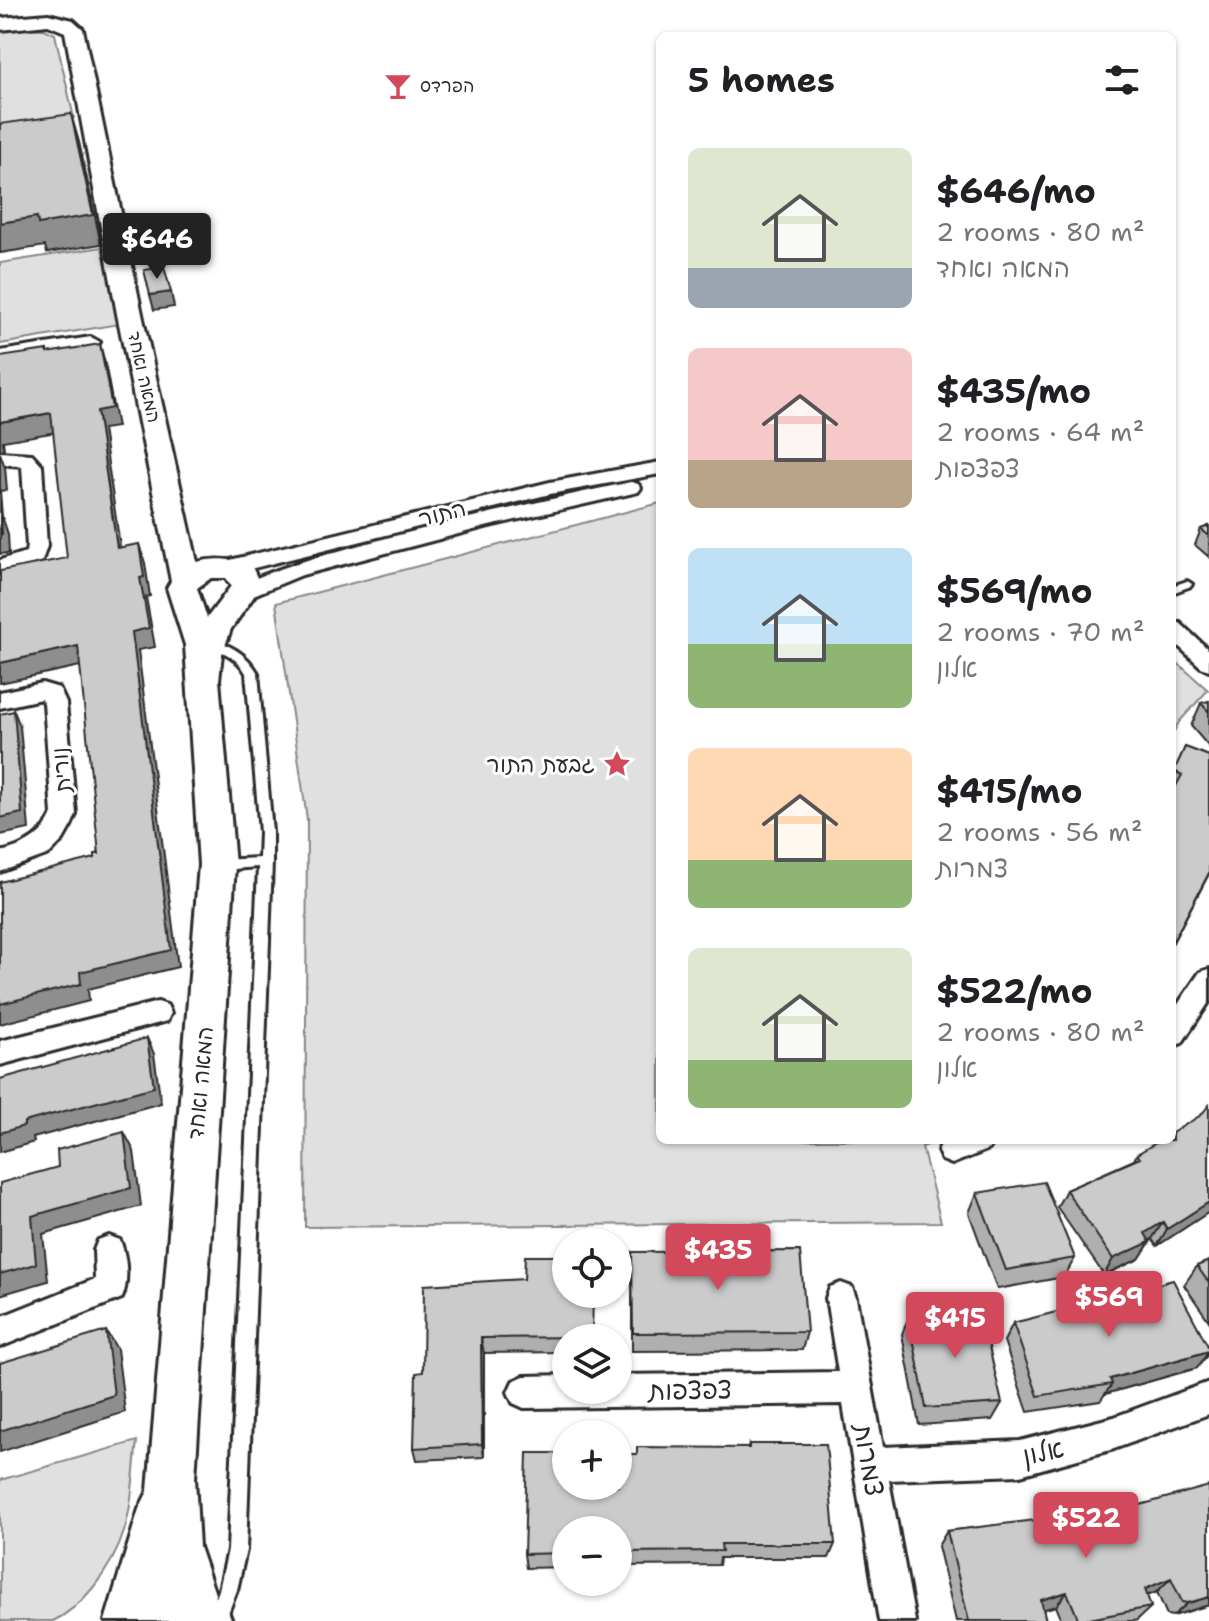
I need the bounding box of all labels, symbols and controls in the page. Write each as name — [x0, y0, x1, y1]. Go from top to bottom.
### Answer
text: 5 homes — [688, 57, 835, 103]
icon: filters — [1100, 58, 1144, 102]
bar icon: הפרדס — [383, 71, 413, 101]
place label: הפרדס — [420, 74, 474, 98]
text: $646/mo — [936, 168, 1096, 214]
icon: home — [752, 180, 848, 276]
pin: $646 — [110, 213, 204, 281]
text: 2 rooms · 80 m² — [936, 214, 1145, 249]
text: $646 — [121, 221, 193, 256]
text: המאה ואחד — [936, 250, 1070, 285]
street label: המאה ואחד — [122, 329, 166, 425]
text: $435/mo — [936, 368, 1091, 414]
icon: home — [752, 380, 848, 476]
text: 2 rooms · 64 m² — [936, 414, 1144, 449]
text: צפצפות — [936, 450, 1020, 485]
street label: התור — [415, 494, 469, 533]
text: $569/mo — [936, 568, 1093, 614]
icon: home — [752, 580, 848, 676]
text: 2 rooms · 70 m² — [936, 614, 1145, 649]
text: אלון — [936, 650, 978, 685]
street label: נורית — [45, 746, 78, 795]
place icon: גבעת התור — [602, 749, 632, 779]
place label: גבעת התור — [486, 750, 595, 779]
text: $415/mo — [936, 768, 1083, 814]
icon: home — [752, 780, 848, 876]
text: 2 rooms · 56 m² — [936, 814, 1143, 849]
text: צמרות — [936, 850, 1008, 885]
text: $522/mo — [936, 968, 1093, 1014]
icon: home — [752, 980, 848, 1076]
text: 2 rooms · 80 m² — [936, 1014, 1145, 1049]
street label: המאה ואחד — [181, 1025, 220, 1141]
text: אלון — [936, 1050, 978, 1085]
pin: $435 — [671, 1224, 765, 1292]
map controls — [552, 1228, 632, 1596]
button: locate — [552, 1228, 632, 1308]
text: $435 — [684, 1232, 752, 1267]
pin: $569 — [1062, 1271, 1156, 1339]
text: $569 — [1074, 1279, 1144, 1314]
pin: $415 — [908, 1292, 1002, 1360]
text: $415 — [924, 1300, 986, 1335]
button: layers — [552, 1324, 632, 1404]
street label: צפצפות — [646, 1371, 732, 1408]
street label: צמרות — [846, 1419, 893, 1499]
button: + — [552, 1420, 632, 1500]
street label: אלון — [1019, 1430, 1067, 1473]
pin: $522 — [1039, 1492, 1133, 1560]
text: $522 — [1051, 1500, 1121, 1535]
button: − — [552, 1516, 632, 1596]

